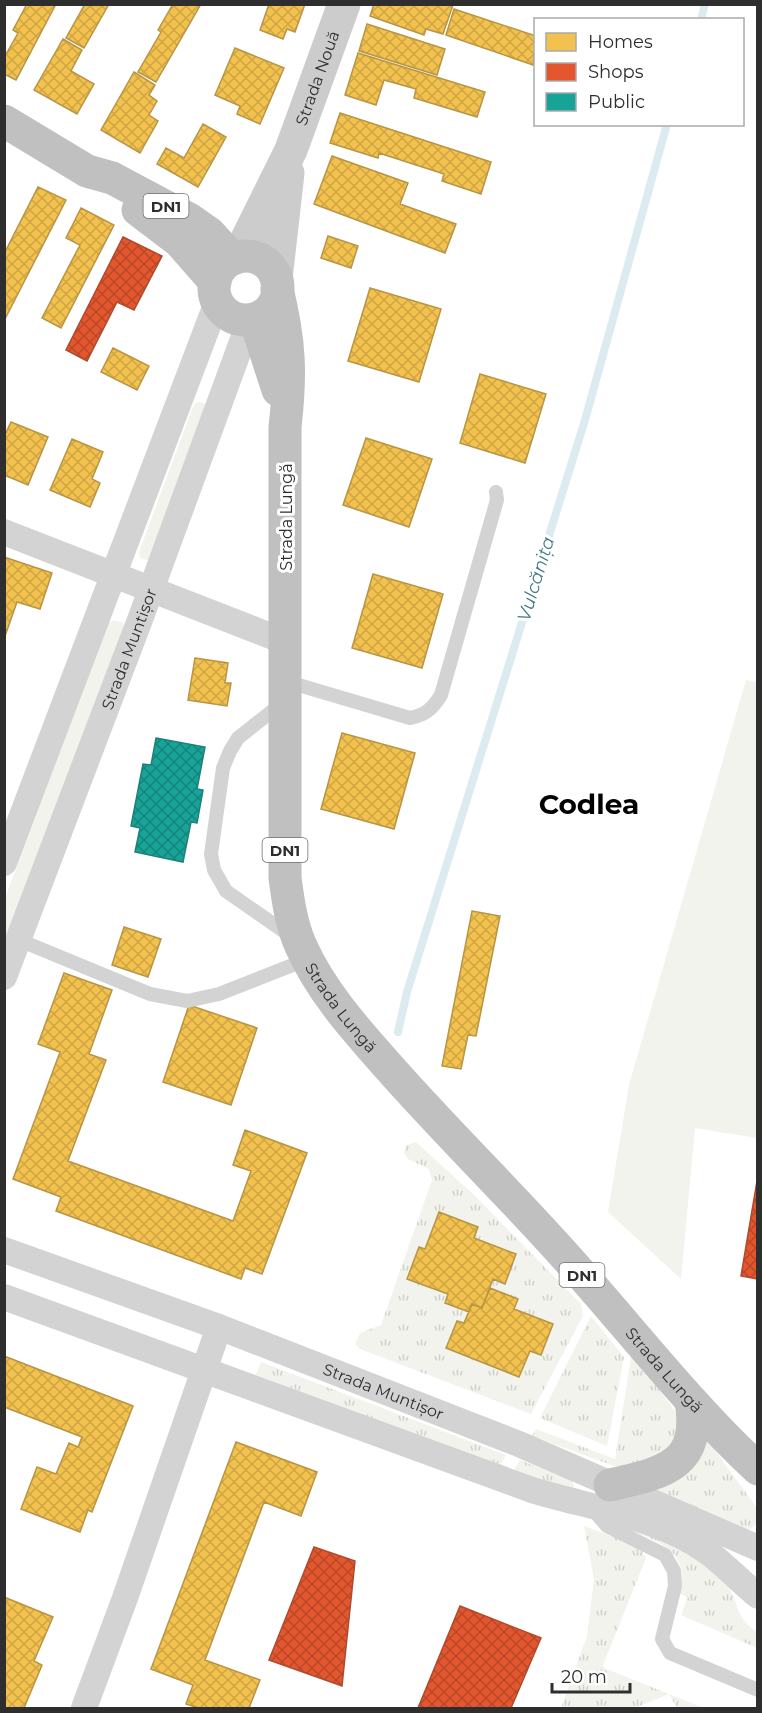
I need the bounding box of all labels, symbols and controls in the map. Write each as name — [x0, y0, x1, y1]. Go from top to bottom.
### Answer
legend — [534, 18, 744, 126]
street label: Strada Nouă — [291, 28, 343, 128]
text: Homes — [588, 31, 653, 53]
text: Shops — [588, 61, 644, 83]
text: Public — [588, 91, 645, 113]
road number: DN1 — [144, 194, 188, 218]
street label: Strada Lungă — [277, 463, 296, 571]
water label: Vulcănița — [513, 534, 560, 624]
street label: Strada Muntișor — [97, 586, 160, 712]
district label: Codlea — [539, 787, 639, 821]
road number: DN1 — [262, 838, 308, 862]
street label: Strada Lungă — [301, 959, 381, 1056]
road number: DN1 — [560, 1263, 604, 1287]
street label: Strada Lungă — [622, 1323, 707, 1417]
street label: Strada Muntișor — [320, 1359, 447, 1423]
scale bar — [552, 1656, 630, 1694]
text: 20 m — [561, 1666, 607, 1688]

